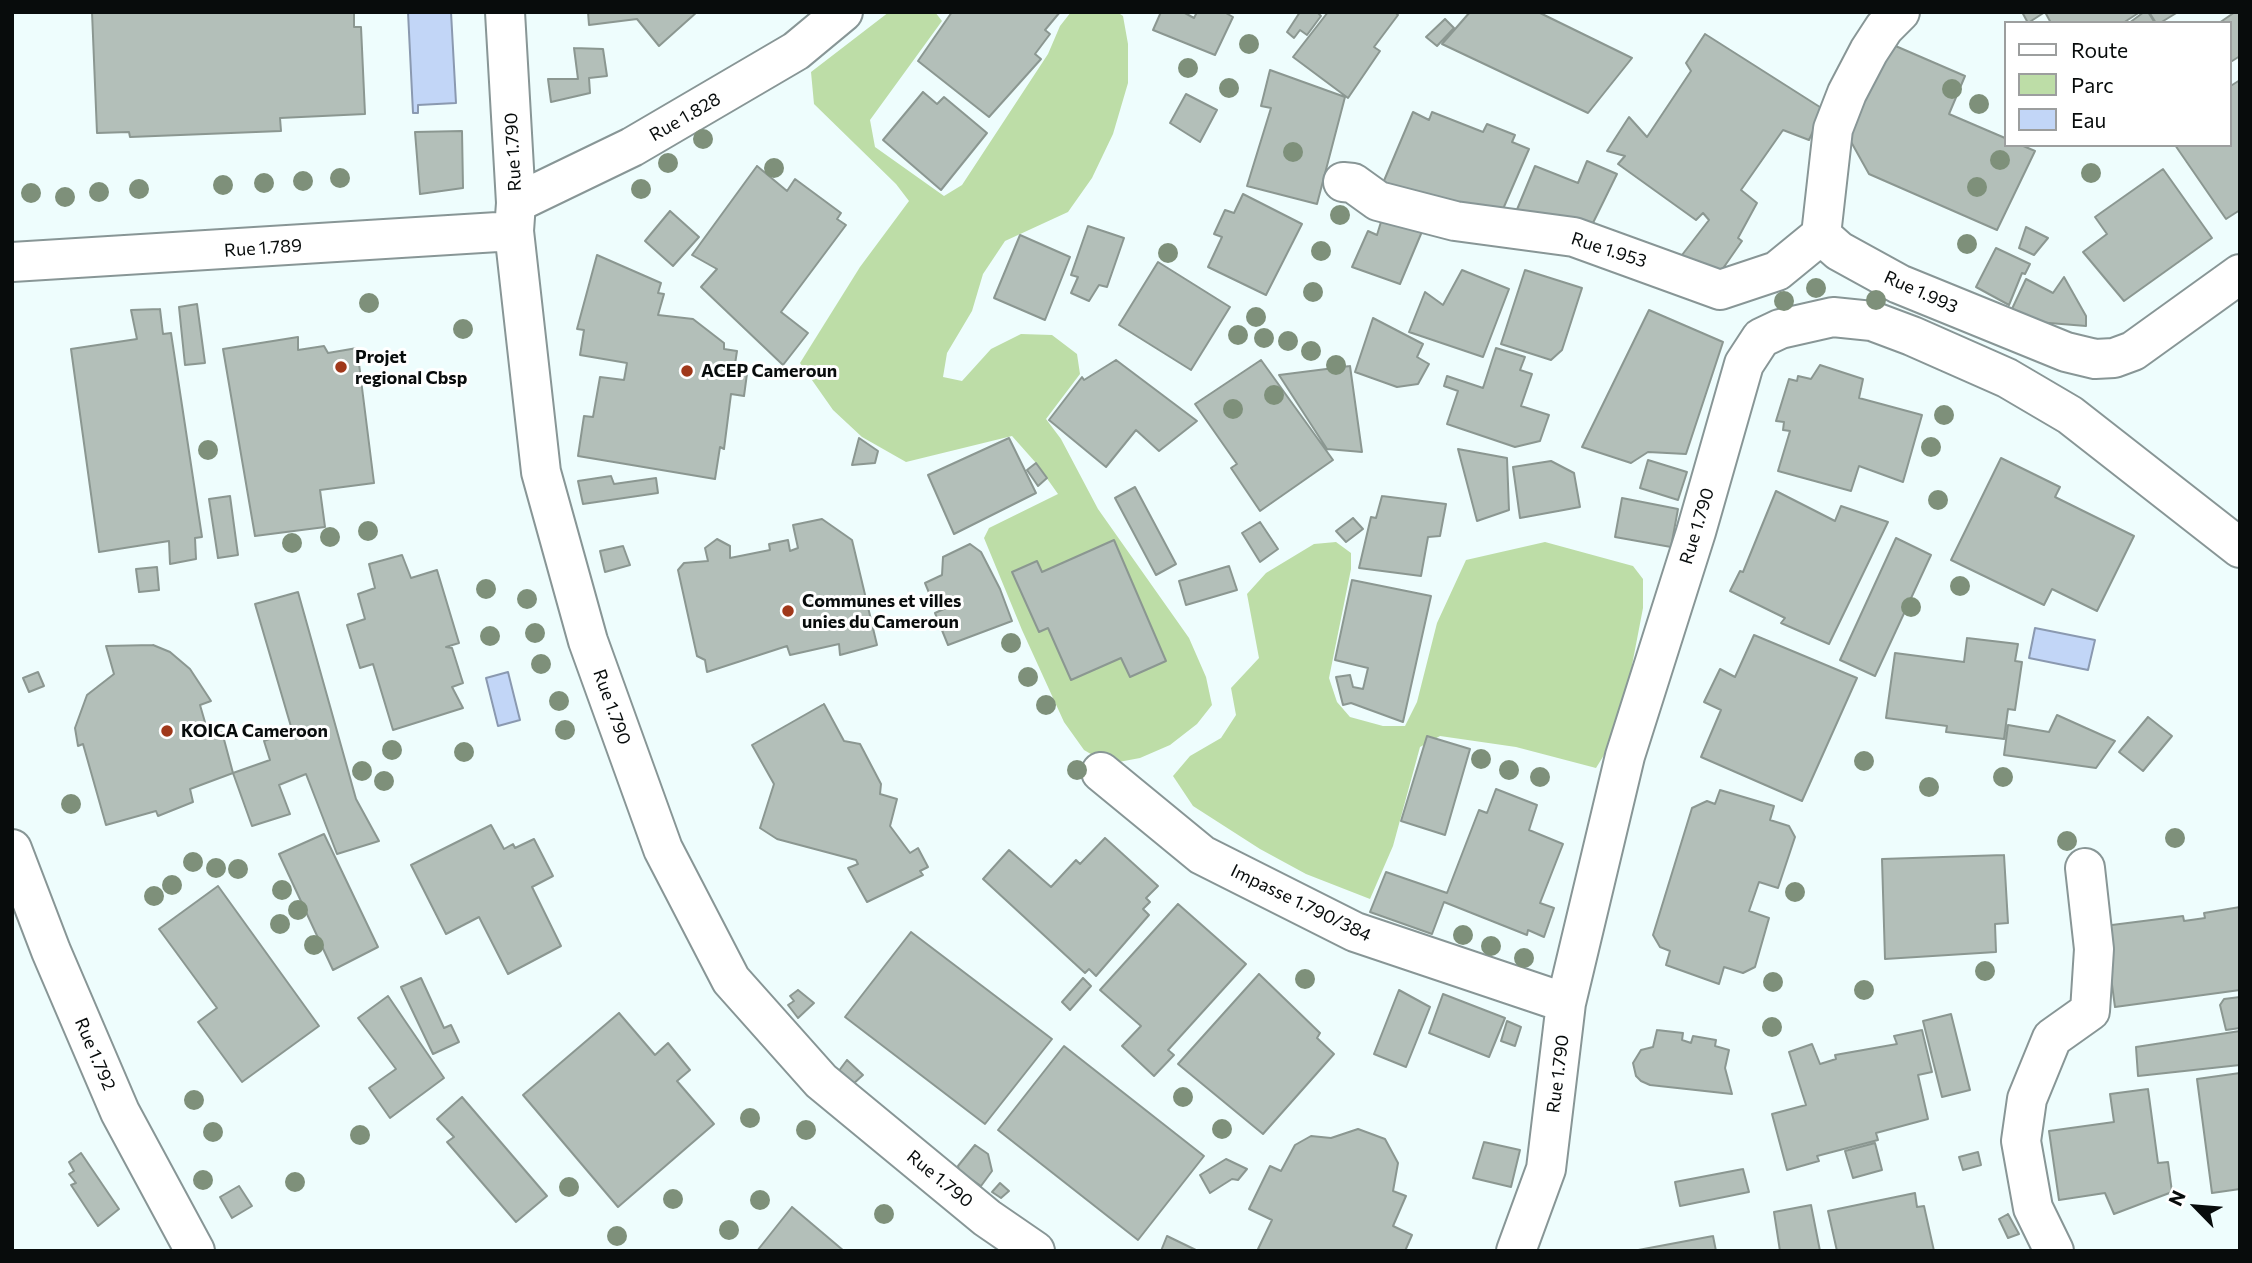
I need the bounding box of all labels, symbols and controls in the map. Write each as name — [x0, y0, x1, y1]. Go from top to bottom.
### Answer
legend — [2004, 21, 2231, 147]
text: Route — [2071, 37, 2128, 62]
text: Parc — [2071, 72, 2114, 97]
street label: Rue 1.828 — [646, 88, 724, 146]
text: Eau — [2071, 107, 2106, 132]
street label: Rue 1.790 — [500, 112, 526, 192]
street label: Rue 1.953 — [1569, 228, 1649, 272]
street label: Rue 1.789 — [223, 235, 303, 261]
street label: Rue 1.993 — [1881, 266, 1961, 318]
place label: Projet regional Cbsp — [355, 346, 467, 388]
marker: Projet regional Cbsp — [333, 359, 349, 375]
place label: ACEP Cameroun — [701, 360, 837, 382]
marker: ACEP Cameroun — [679, 363, 695, 379]
street label: Rue 1.790 — [1675, 485, 1719, 567]
place label: Communes et villes unies du Cameroun — [802, 590, 961, 632]
marker: Communes et villes unies du Cameroun — [780, 603, 796, 619]
street label: Rue 1.790 — [588, 666, 636, 748]
place label: KOICA Cameroon — [181, 720, 328, 742]
marker: KOICA Cameroon — [159, 723, 175, 739]
street label: Impasse 1.790/384 — [1227, 860, 1375, 946]
street label: Rue 1.792 — [70, 1014, 120, 1094]
street label: Rue 1.790 — [1542, 1034, 1574, 1114]
street label: Rue 1.790 — [903, 1146, 977, 1212]
north arrow — [2161, 1172, 2231, 1242]
text: N — [2163, 1187, 2190, 1209]

